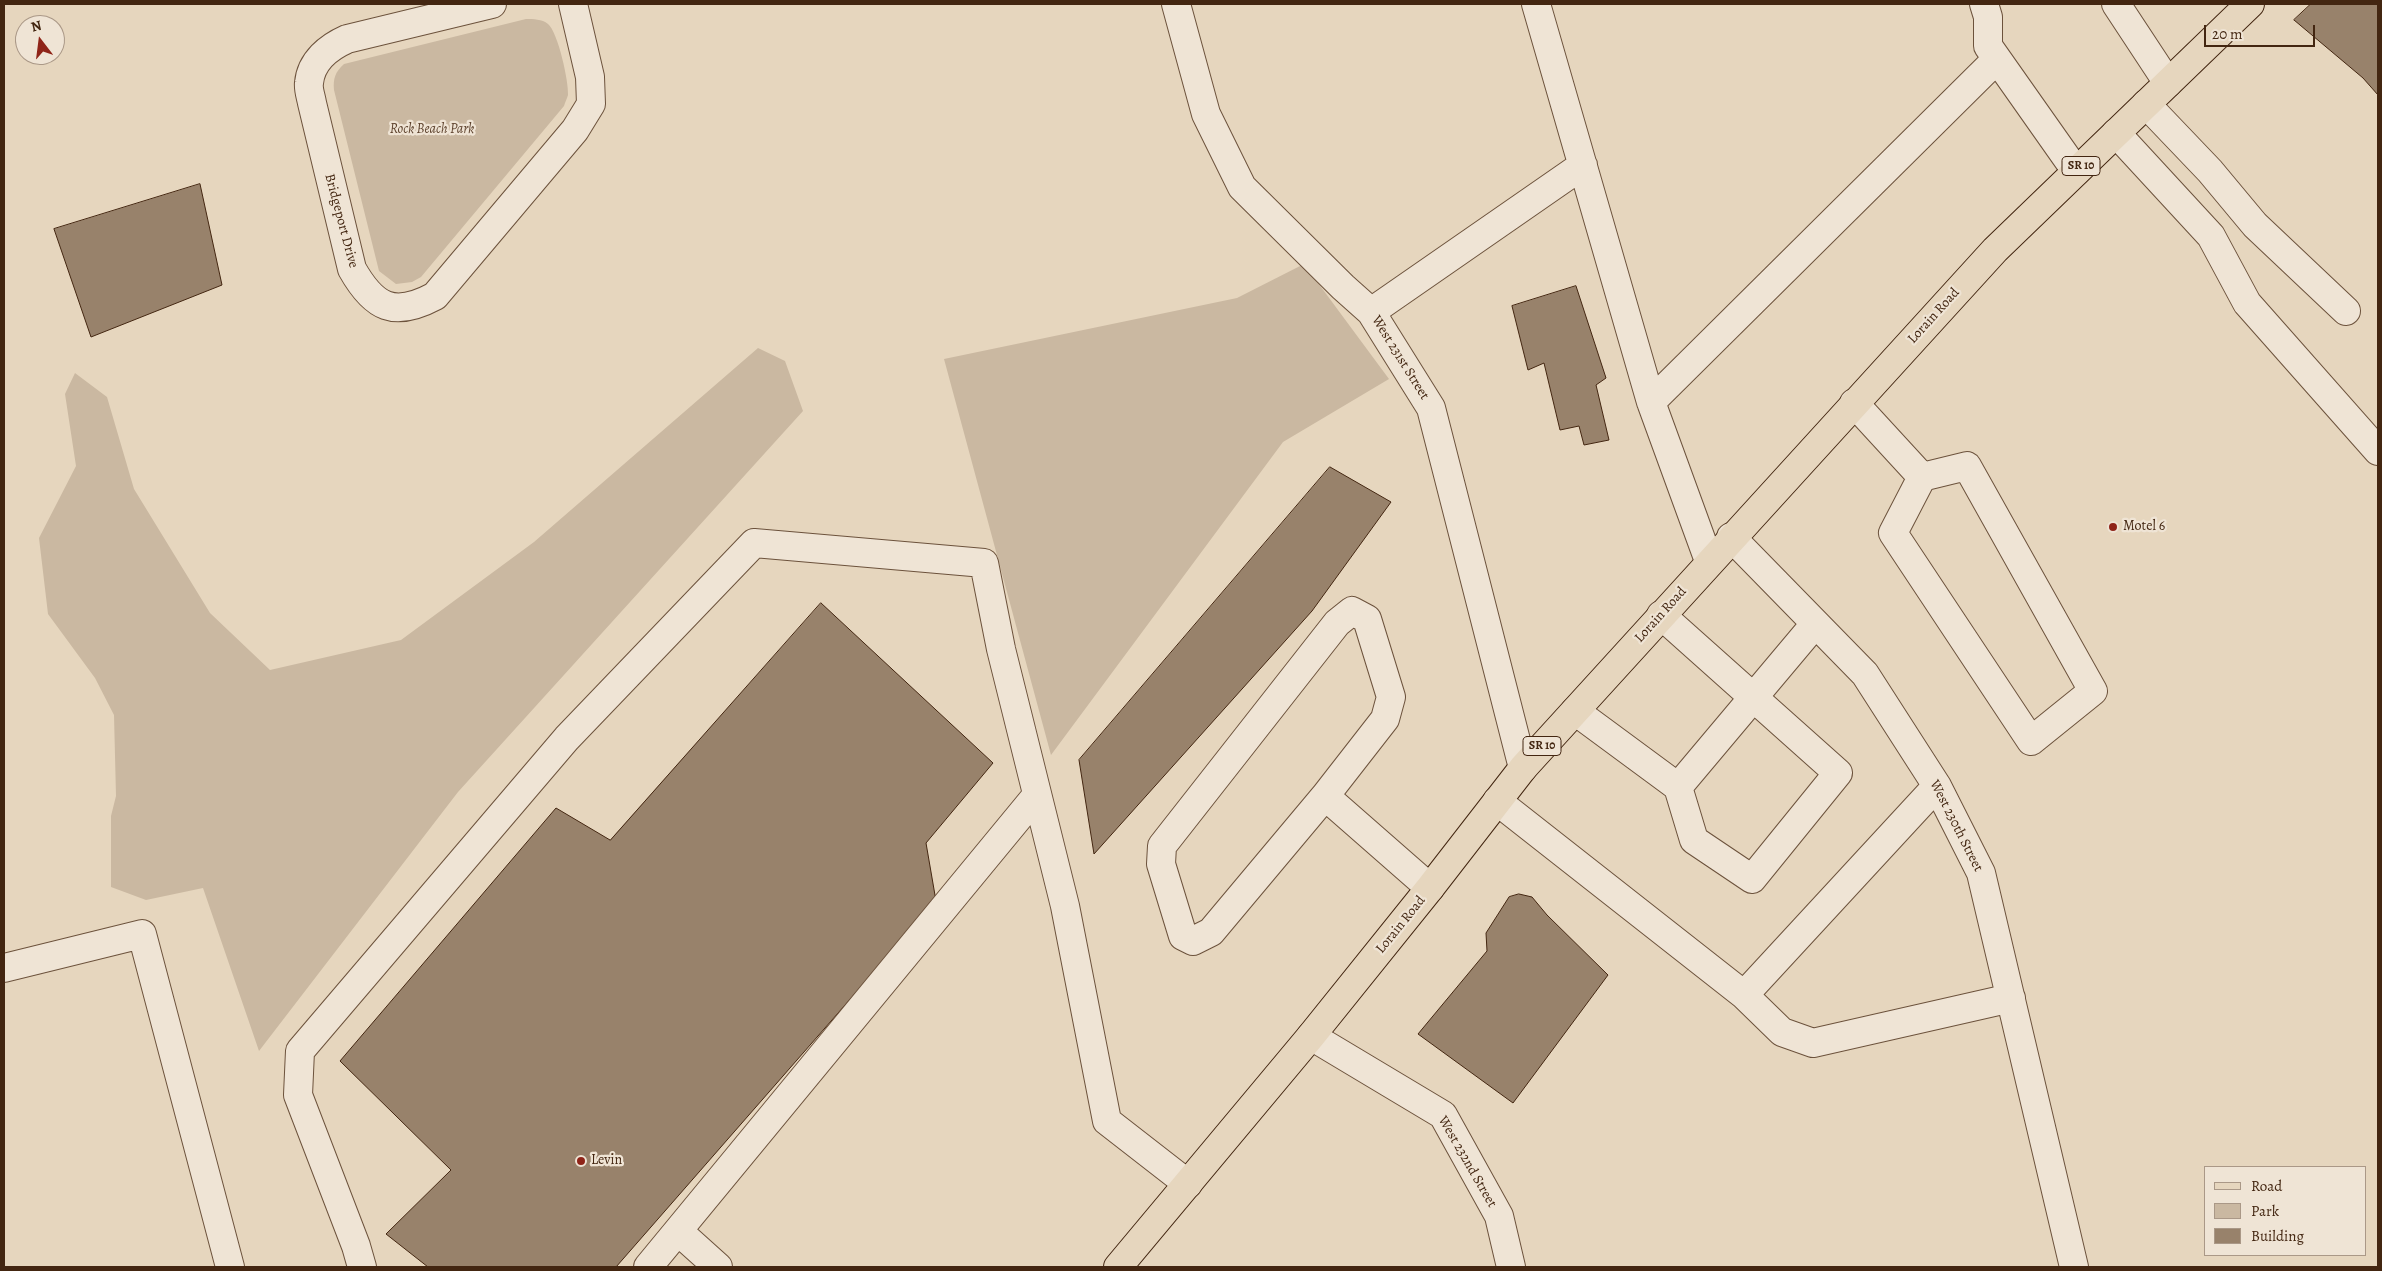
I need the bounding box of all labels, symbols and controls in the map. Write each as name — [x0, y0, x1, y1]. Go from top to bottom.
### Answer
north arrow — [15, 15, 65, 65]
text: N — [29, 15, 44, 36]
scale bar — [2207, 15, 2318, 47]
text: 20 m — [2212, 24, 2243, 44]
park label: Rock Beach Park — [390, 122, 474, 138]
road number: SR 10 — [2062, 157, 2100, 176]
street label: Bridgeport Drive — [320, 172, 362, 270]
street label: Lorain Road — [1905, 285, 1963, 347]
street label: West 231st Street — [1367, 313, 1433, 403]
place label: Motel 6 — [2123, 519, 2165, 535]
marker: Motel 6 — [2107, 521, 2119, 533]
street label: Lorain Road — [1632, 584, 1690, 646]
road number: SR 10 — [1523, 736, 1561, 756]
street label: West 230th Street — [1926, 777, 1986, 875]
street label: Lorain Road — [1373, 893, 1429, 957]
street label: West 232nd Street — [1434, 1113, 1500, 1211]
place label: Levin — [591, 1153, 622, 1169]
marker: Levin — [575, 1155, 587, 1167]
legend — [2204, 1166, 2367, 1256]
text: Road — [2251, 1176, 2282, 1196]
text: Park — [2251, 1201, 2279, 1221]
text: Building — [2251, 1226, 2304, 1246]

